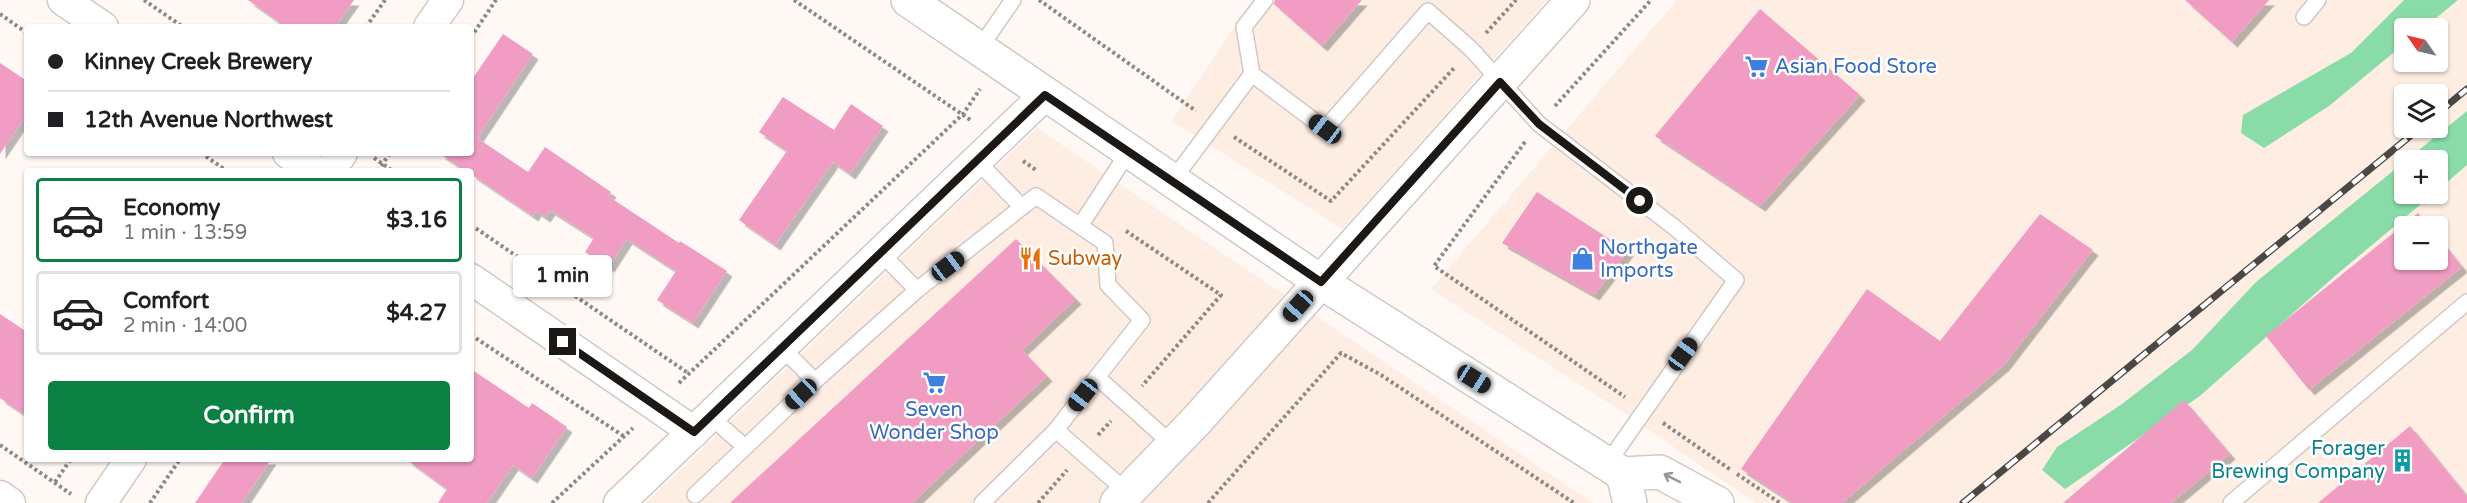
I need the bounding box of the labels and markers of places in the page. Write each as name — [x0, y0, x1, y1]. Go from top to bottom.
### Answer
supermarket icon: Asian Food Store — [1744, 54, 1770, 80]
place label: Asian Food Store — [1775, 55, 1937, 79]
place label: Northgate Imports — [1600, 236, 1698, 283]
restaurant icon: Subway — [1017, 246, 1043, 272]
shop icon: Northgate Imports — [1569, 246, 1595, 272]
place label: Subway — [1048, 247, 1123, 271]
supermarket icon: Seven Wonder Shop — [921, 370, 947, 396]
place label: Seven Wonder Shop — [869, 398, 999, 445]
place label: Forager Brewing Company — [2211, 437, 2385, 484]
building icon: Forager Brewing Company — [2390, 448, 2416, 474]

